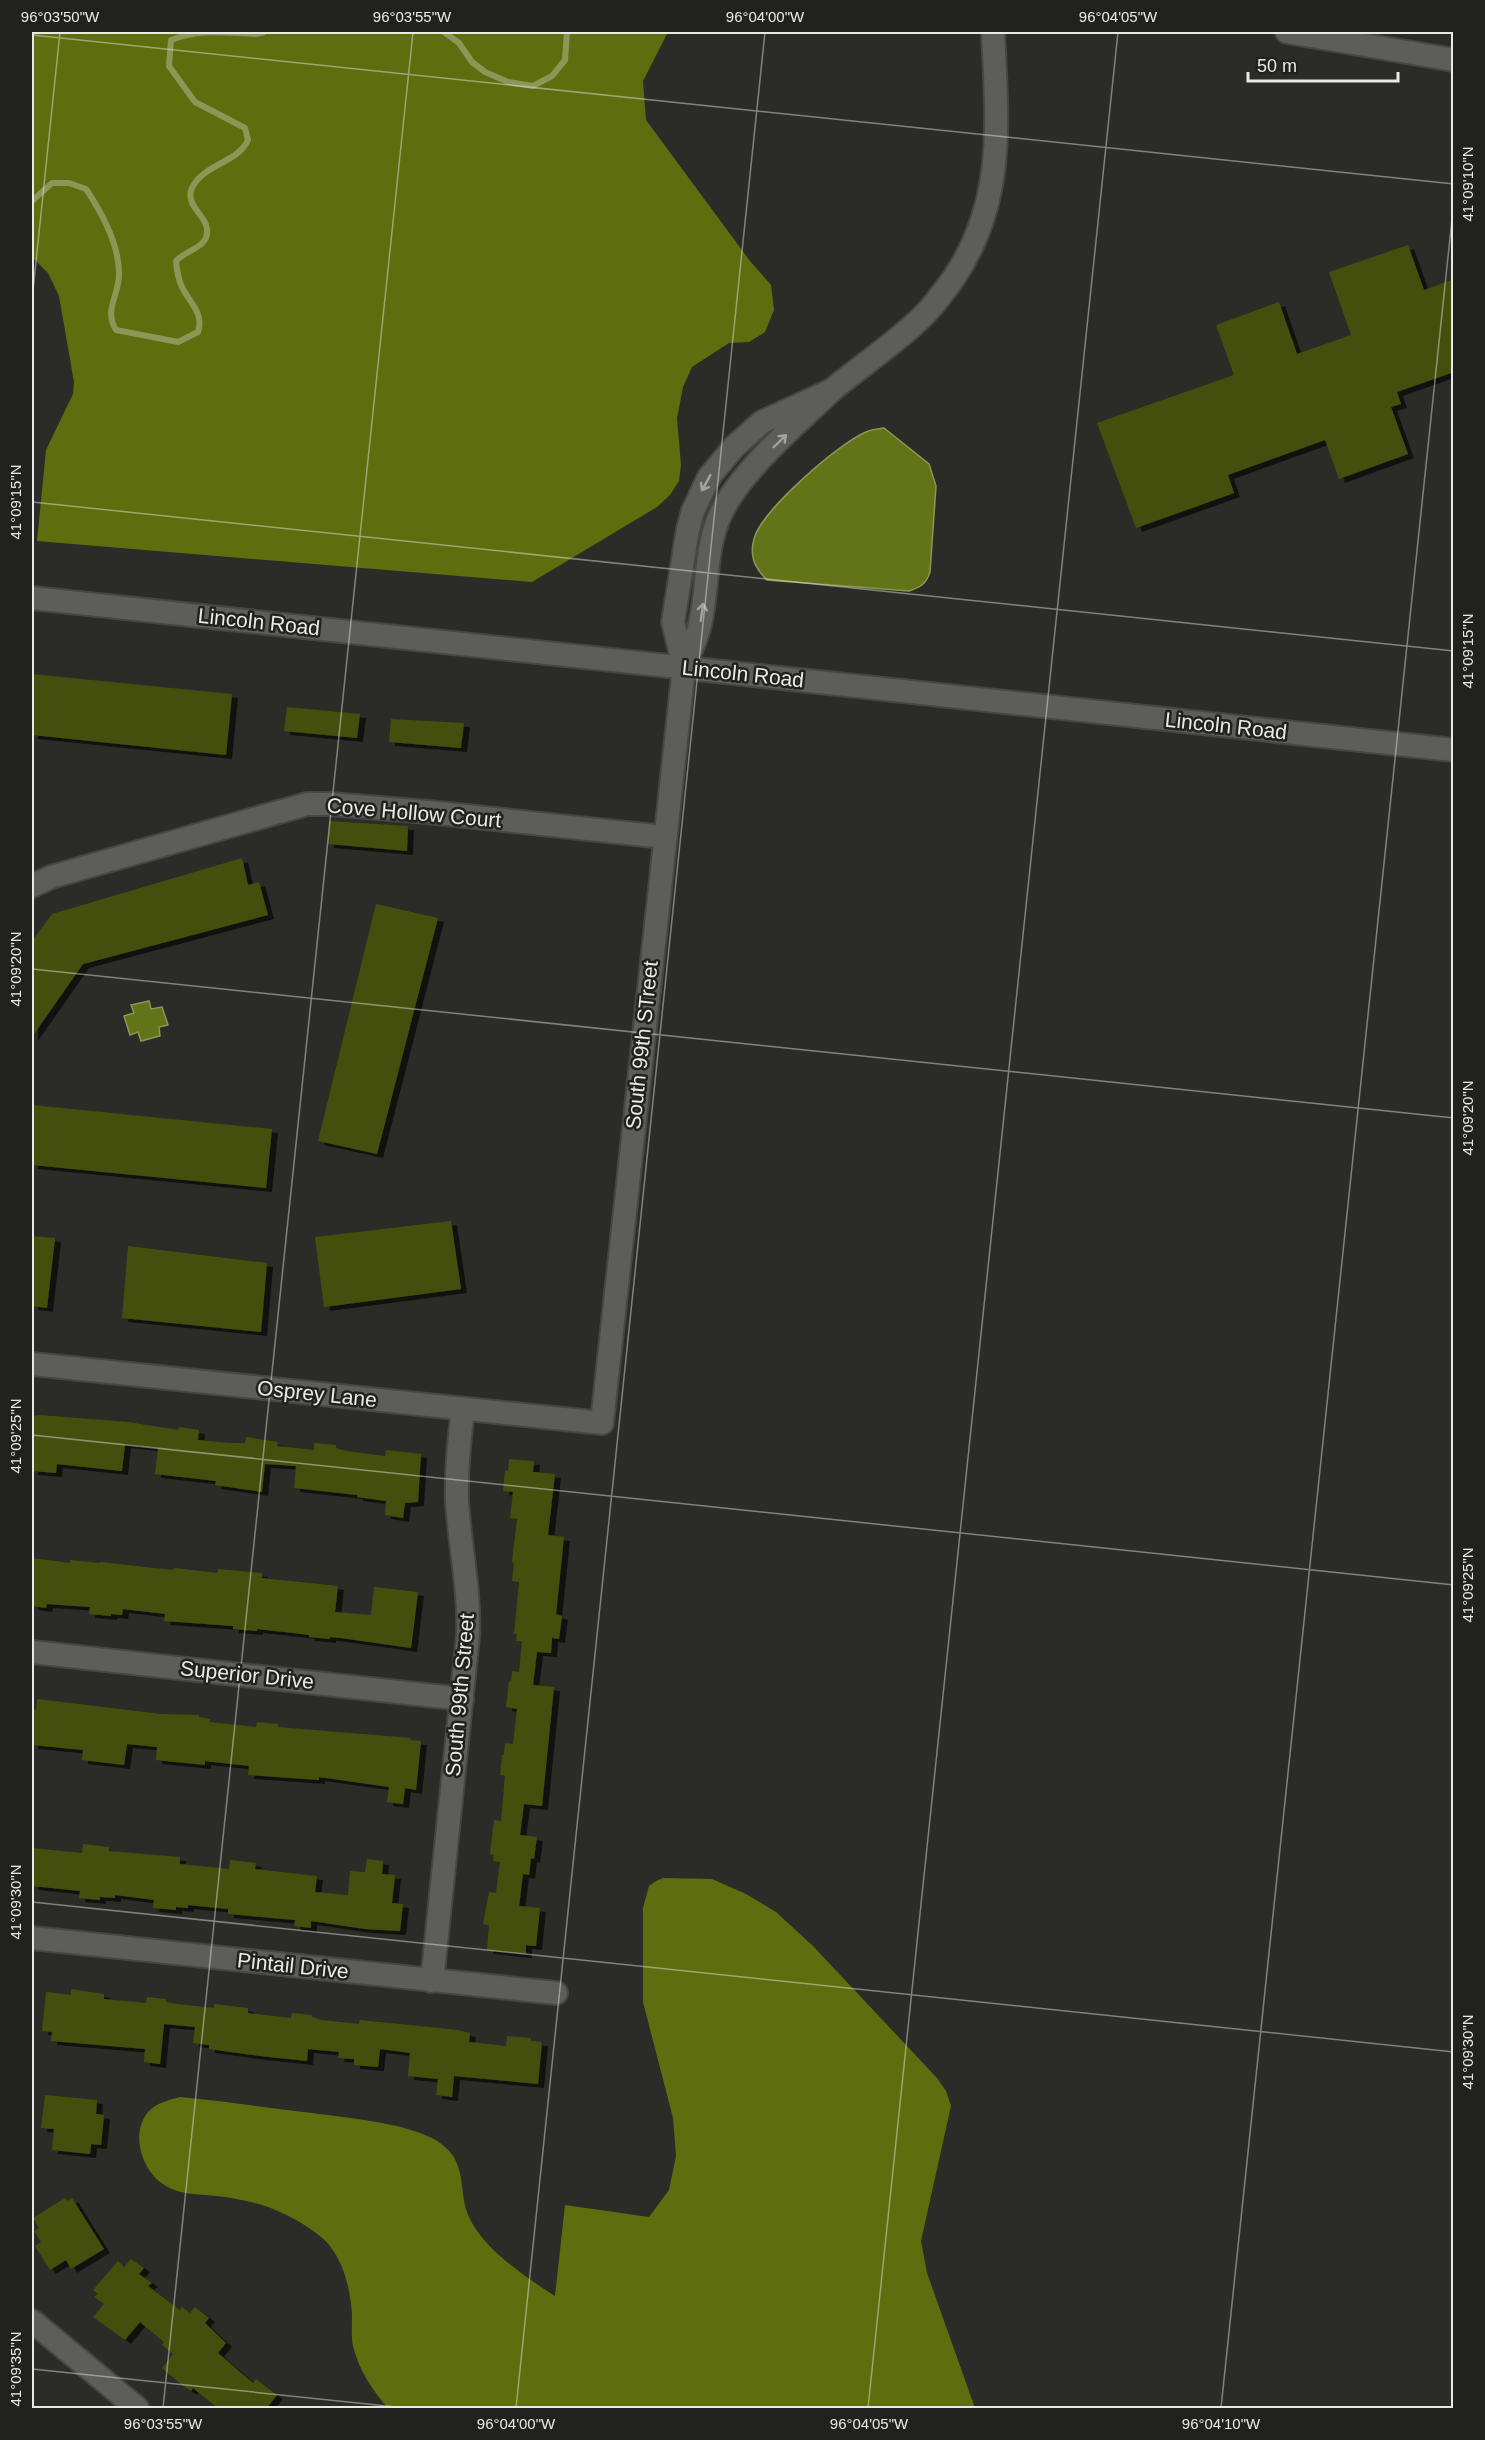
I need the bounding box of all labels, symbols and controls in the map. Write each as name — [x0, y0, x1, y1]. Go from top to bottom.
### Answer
text: 96°03'50"W — [21, 8, 100, 25]
text: 96°03'55"W — [373, 8, 452, 25]
text: 96°04'00"W — [726, 8, 805, 25]
text: 96°04'05"W — [1079, 8, 1158, 25]
scale bar — [1248, 45, 1398, 83]
text: 50 m — [1257, 56, 1297, 76]
text: 41°09'10"N — [1459, 146, 1476, 222]
one-way arrow — [773, 434, 788, 448]
text: 41°09'15"N — [7, 464, 24, 540]
one-way arrow — [700, 474, 712, 491]
one-way arrow — [696, 603, 707, 622]
street label: Lincoln Road — [197, 604, 321, 639]
text: 41°09'15"N — [1459, 613, 1476, 689]
street label: Lincoln Road — [681, 656, 805, 691]
street label: Lincoln Road — [1164, 708, 1288, 743]
street label: Cove Hollow Court — [326, 793, 502, 832]
text: 41°09'20"N — [7, 931, 24, 1007]
street label: South 99th STreet — [621, 959, 662, 1131]
text: 41°09'20"N — [1459, 1080, 1476, 1156]
street label: Osprey Lane — [256, 1376, 378, 1411]
text: 41°09'25"N — [7, 1398, 24, 1474]
text: 41°09'25"N — [1459, 1547, 1476, 1623]
street label: South 99th Street — [441, 1612, 478, 1777]
street label: Superior Drive — [179, 1656, 315, 1693]
text: 41°09'30"N — [7, 1864, 24, 1940]
street label: Pintail Drive — [236, 1948, 350, 1983]
text: 41°09'30"N — [1459, 2014, 1476, 2090]
text: 41°09'35"N — [7, 2331, 24, 2407]
text: 96°03'55"W — [124, 2415, 203, 2432]
text: 96°04'00"W — [477, 2415, 556, 2432]
text: 96°04'05"W — [830, 2415, 909, 2432]
text: 96°04'10"W — [1182, 2415, 1261, 2432]

